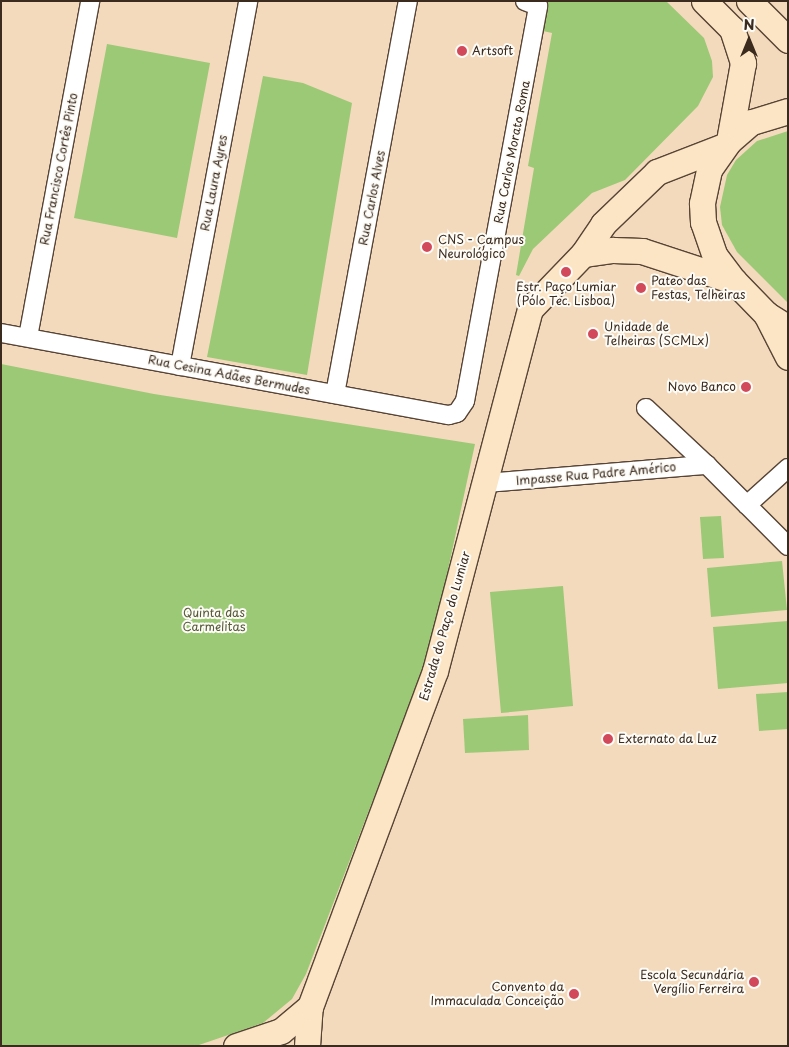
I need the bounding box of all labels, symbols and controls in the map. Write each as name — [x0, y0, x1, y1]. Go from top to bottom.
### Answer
text: N — [743, 14, 755, 35]
north arrow — [724, 15, 774, 65]
place label: Artsoft — [472, 44, 513, 58]
marker: Artsoft — [456, 45, 468, 57]
street label: Rua Carlos Morato Roma — [491, 79, 533, 225]
street label: Rua Francisco Cortês Pinto — [37, 90, 81, 248]
street label: Rua Laura Ayres — [198, 134, 230, 232]
street label: Rua Carlos Alves — [356, 149, 388, 247]
place label: CNS - Campus Neurológico — [438, 233, 525, 261]
marker: CNS - Campus Neurológico — [420, 240, 434, 254]
marker: Estr. Paço Lumiar (Pólo Tec. Lisboa) — [560, 266, 572, 278]
place label: Pateo das Festas, Telheiras — [651, 274, 746, 302]
place label: Estr. Paço Lumiar (Pólo Tec. Lisboa) — [516, 280, 616, 308]
marker: Pateo das Festas, Telheiras — [635, 282, 647, 294]
place label: Unidade de Telheiras (SCMLx) — [604, 320, 709, 348]
marker: Unidade de Telheiras (SCMLx) — [586, 327, 600, 341]
street label: Rua Cesina Adães Bermudes — [146, 352, 312, 398]
place label: Novo Banco — [667, 380, 736, 394]
marker: Novo Banco — [740, 381, 752, 393]
street label: Impasse Rua Padre Américo — [515, 460, 677, 488]
street label: Estrada do Paço do Lumiar — [417, 550, 473, 702]
park label: Quinta das Carmelitas — [182, 606, 246, 634]
place label: Externato da Luz — [618, 732, 717, 746]
marker: Externato da Luz — [602, 733, 614, 745]
place label: Escola Secundária Vergílio Ferreira — [638, 968, 744, 996]
marker: Escola Secundária Vergílio Ferreira — [748, 976, 760, 988]
place label: Convento da Immaculada Conceição — [430, 980, 564, 1008]
marker: Convento da Immaculada Conceição — [568, 988, 580, 1000]

